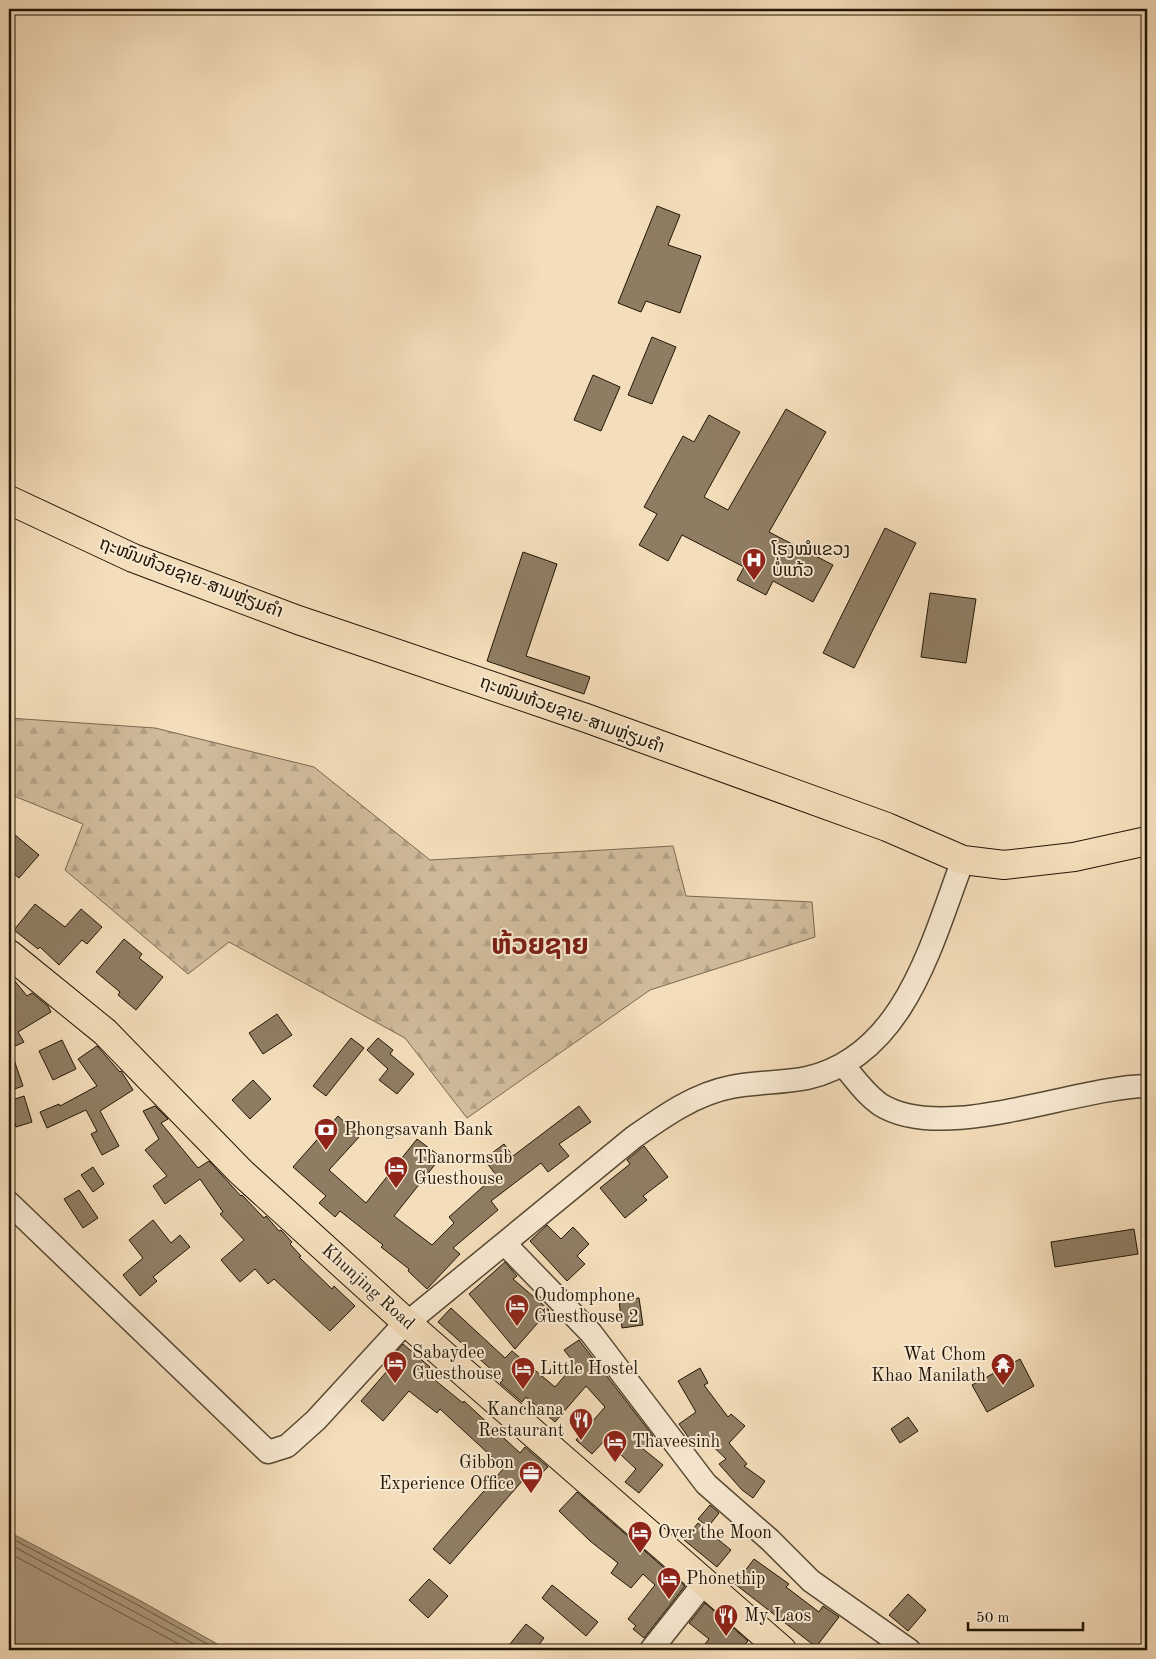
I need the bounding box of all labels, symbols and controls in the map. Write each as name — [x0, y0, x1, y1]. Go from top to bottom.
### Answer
street label: ຖະໜົນຫ້ວຍຊາຍ-ສາມຫຼ່ຽມຄຳ — [96, 534, 286, 622]
place label: ໂຮງໝໍແຂວງ ບໍ່ແກ້ວ — [771, 540, 850, 580]
hospital icon: ໂຮງໝໍແຂວງ ບໍ່ແກ້ວ — [741, 547, 767, 581]
street label: ຖະໜົນຫ້ວຍຊາຍ-ສາມຫຼ່ຽມຄຳ — [477, 672, 667, 758]
district label: ຫ້ວຍຊາຍ — [491, 929, 589, 961]
bank icon: Phongsavanh Bank — [313, 1117, 339, 1151]
place label: Phongsavanh Bank — [344, 1121, 493, 1139]
place label: Thanormsub Guesthouse — [414, 1149, 513, 1188]
hotel icon: Thanormsub Guesthouse — [383, 1155, 409, 1189]
street label: Khunjing Road — [318, 1241, 418, 1333]
place label: Oudomphone Guesthouse 2 — [534, 1287, 639, 1326]
hotel icon: Oudomphone Guesthouse 2 — [504, 1293, 530, 1327]
place label: Sabaydee Guesthouse — [412, 1344, 501, 1383]
place label: Wat Chom Khao Manilath — [871, 1346, 986, 1385]
hotel icon: Sabaydee Guesthouse — [382, 1350, 408, 1384]
temple icon: Wat Chom Khao Manilath — [990, 1352, 1016, 1386]
hotel icon: Little Hostel — [510, 1356, 536, 1390]
place label: Little Hostel — [540, 1360, 638, 1378]
place label: Kanchana Restaurant — [478, 1401, 564, 1440]
restaurant icon: Kanchana Restaurant — [568, 1407, 594, 1441]
hotel icon: Thaveesinh — [602, 1429, 628, 1463]
place label: Thaveesinh — [632, 1433, 721, 1451]
place label: Gibbon Experience Office — [379, 1454, 514, 1493]
office icon: Gibbon Experience Office — [518, 1460, 544, 1494]
hotel icon: Over the Moon — [627, 1520, 653, 1554]
place label: Over the Moon — [658, 1524, 772, 1542]
hotel icon: Phonethip — [656, 1566, 682, 1600]
place label: Phonethip — [686, 1570, 765, 1588]
scale bar — [968, 1599, 1084, 1631]
restaurant icon: My Laos — [713, 1603, 739, 1637]
place label: My Laos — [744, 1607, 812, 1625]
text: 50 m — [976, 1611, 1010, 1626]

